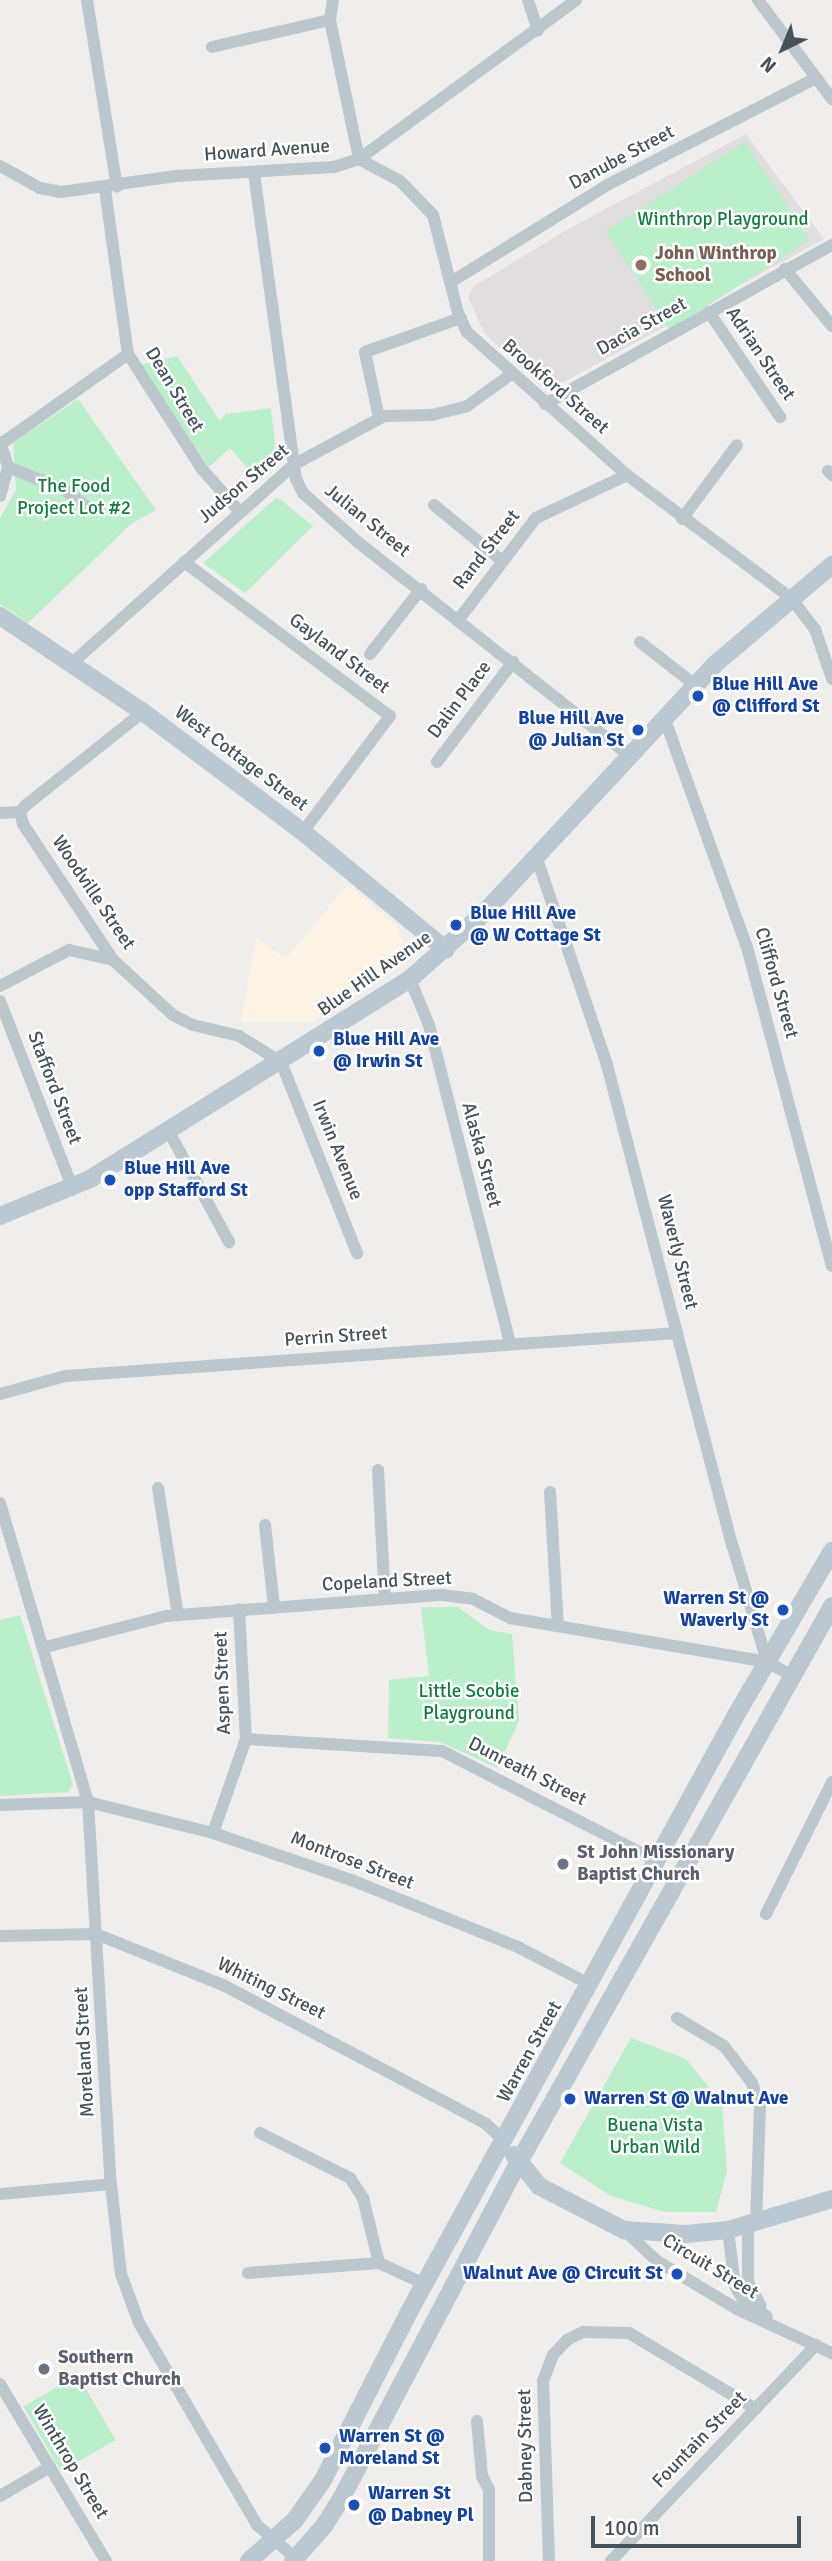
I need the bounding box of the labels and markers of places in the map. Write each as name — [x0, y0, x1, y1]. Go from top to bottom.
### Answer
place label: John Winthrop School — [655, 243, 777, 287]
marker: John Winthrop School — [633, 257, 649, 273]
place label: Blue Hill Ave @ Clifford St — [712, 674, 820, 718]
marker: Blue Hill Ave @ Clifford St — [690, 688, 706, 704]
place label: Blue Hill Ave @ Julian St — [518, 708, 624, 752]
marker: Blue Hill Ave @ Julian St — [630, 722, 646, 738]
place label: Blue Hill Ave @ W Cottage St — [470, 903, 601, 947]
marker: Blue Hill Ave @ W Cottage St — [448, 917, 464, 933]
place label: Blue Hill Ave @ Irwin St — [333, 1029, 439, 1073]
marker: Blue Hill Ave @ Irwin St — [311, 1043, 327, 1059]
place label: Blue Hill Ave opp Stafford St — [124, 1158, 248, 1202]
marker: Blue Hill Ave opp Stafford St — [102, 1172, 118, 1188]
place label: Warren St @ Waverly St — [663, 1588, 769, 1632]
marker: Warren St @ Waverly St — [775, 1602, 791, 1618]
place label: St John Missionary Baptist Church — [577, 1842, 734, 1886]
marker: St John Missionary Baptist Church — [555, 1856, 571, 1872]
place label: Warren St @ Walnut Ave — [584, 2088, 788, 2110]
marker: Warren St @ Walnut Ave — [562, 2091, 578, 2107]
place label: Walnut Ave @ Circuit St — [463, 2263, 663, 2285]
marker: Walnut Ave @ Circuit St — [669, 2266, 685, 2282]
place label: Southern Baptist Church — [58, 2347, 181, 2391]
marker: Southern Baptist Church — [36, 2361, 52, 2377]
place label: Warren St @ Moreland St — [339, 2426, 445, 2470]
marker: Warren St @ Moreland St — [317, 2440, 333, 2456]
place label: Warren St @ Dabney Pl — [368, 2483, 474, 2527]
marker: Warren St @ Dabney Pl — [346, 2497, 362, 2513]

